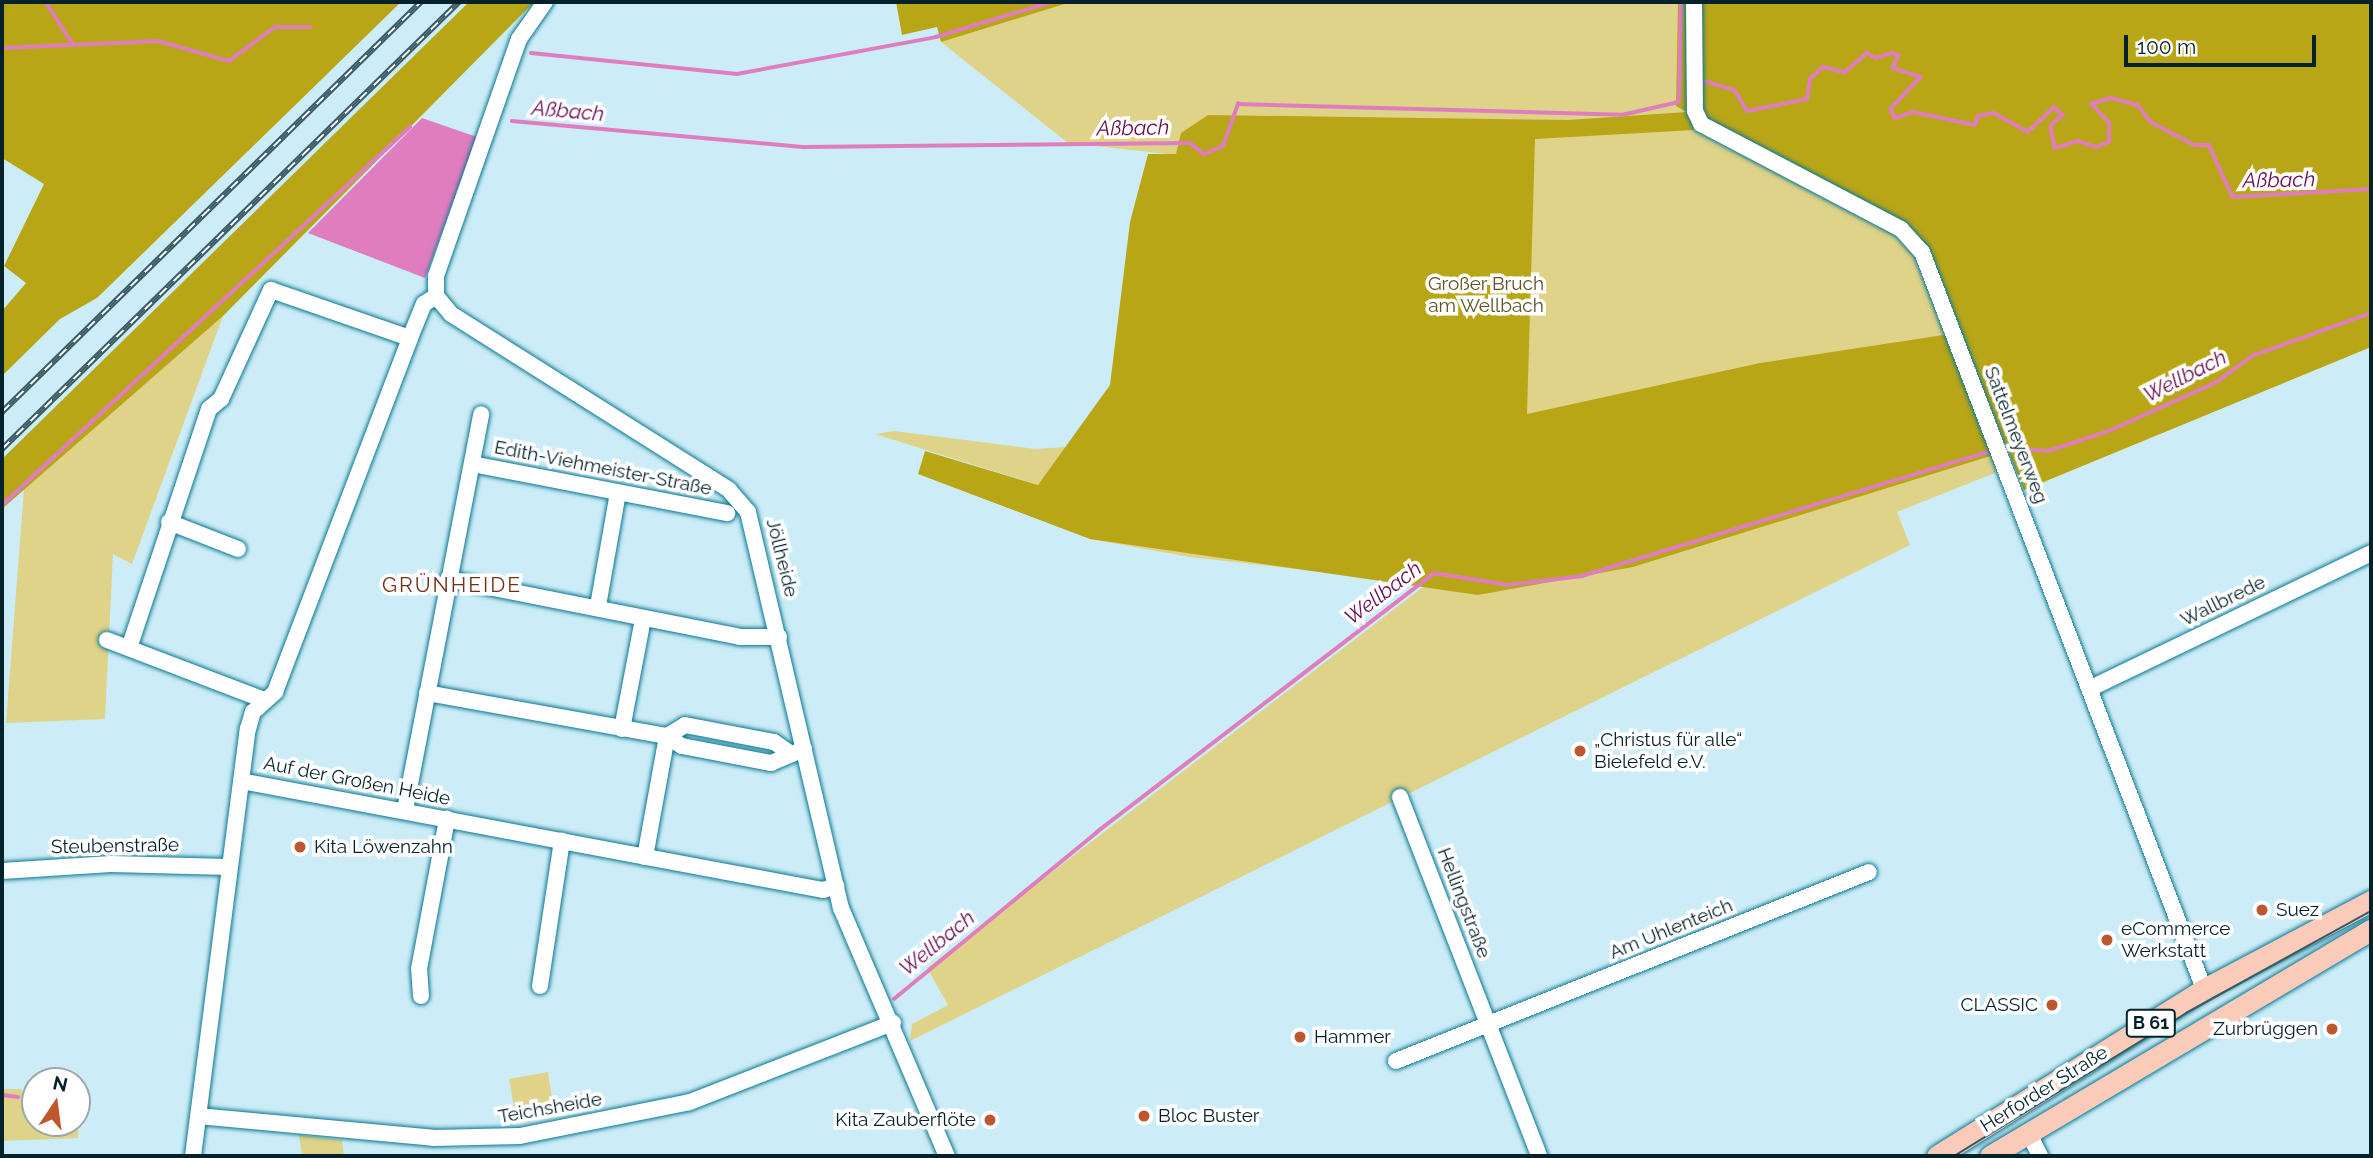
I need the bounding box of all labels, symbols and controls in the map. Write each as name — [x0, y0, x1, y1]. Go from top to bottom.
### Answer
scale bar — [2128, 21, 2320, 65]
text: 100 m — [2137, 34, 2196, 59]
water label: Aßbach — [531, 95, 605, 127]
water label: Aßbach — [1097, 115, 1169, 141]
water label: Aßbach — [2243, 167, 2315, 193]
park label: Großer Bruch am Wellbach — [1428, 273, 1544, 317]
water label: Wellbach — [2139, 344, 2231, 408]
street label: Sattelmeyerweg — [1979, 363, 2053, 507]
street label: Edith-Viehmeister-Straße — [492, 436, 714, 500]
street label: Jöllheide — [761, 516, 803, 600]
water label: Wellbach — [1340, 556, 1426, 630]
street label: Wallbrede — [2177, 571, 2269, 631]
district label: GRÜNHEIDE — [383, 572, 521, 598]
place label: „Christus für alle“ Bielefeld e.V. — [1594, 729, 1743, 773]
marker: „Christus für alle“ Bielefeld e.V. — [1572, 743, 1588, 759]
street label: Auf der Großen Heide — [261, 752, 453, 810]
street label: Steubenstraße — [51, 833, 179, 859]
place label: Kita Löwenzahn — [314, 836, 453, 858]
marker: Kita Löwenzahn — [292, 839, 308, 855]
street label: Hellingstraße — [1432, 845, 1496, 961]
street label: Am Uhlenteich — [1606, 894, 1736, 964]
place label: Suez — [2276, 899, 2319, 921]
marker: Suez — [2254, 902, 2270, 918]
water label: Wellbach — [894, 905, 980, 981]
place label: eCommerce Werkstatt — [2121, 918, 2230, 962]
marker: eCommerce Werkstatt — [2099, 932, 2115, 948]
place label: CLASSIC — [1960, 994, 2038, 1016]
marker: CLASSIC — [2044, 997, 2060, 1013]
road number: B 61 — [2125, 1008, 2177, 1038]
place label: Zurbrüggen — [2213, 1018, 2318, 1040]
marker: Zurbrüggen — [2324, 1021, 2340, 1037]
place label: Hammer — [1314, 1026, 1391, 1048]
marker: Hammer — [1292, 1029, 1308, 1045]
street label: Herforder Straße — [1976, 1041, 2112, 1137]
north arrow — [21, 1067, 91, 1137]
text: N — [51, 1071, 70, 1096]
street label: Teichsheide — [496, 1088, 604, 1128]
place label: Bloc Buster — [1158, 1105, 1260, 1127]
marker: Bloc Buster — [1136, 1108, 1152, 1124]
place label: Kita Zauberflöte — [835, 1109, 976, 1131]
marker: Kita Zauberflöte — [982, 1112, 998, 1128]

